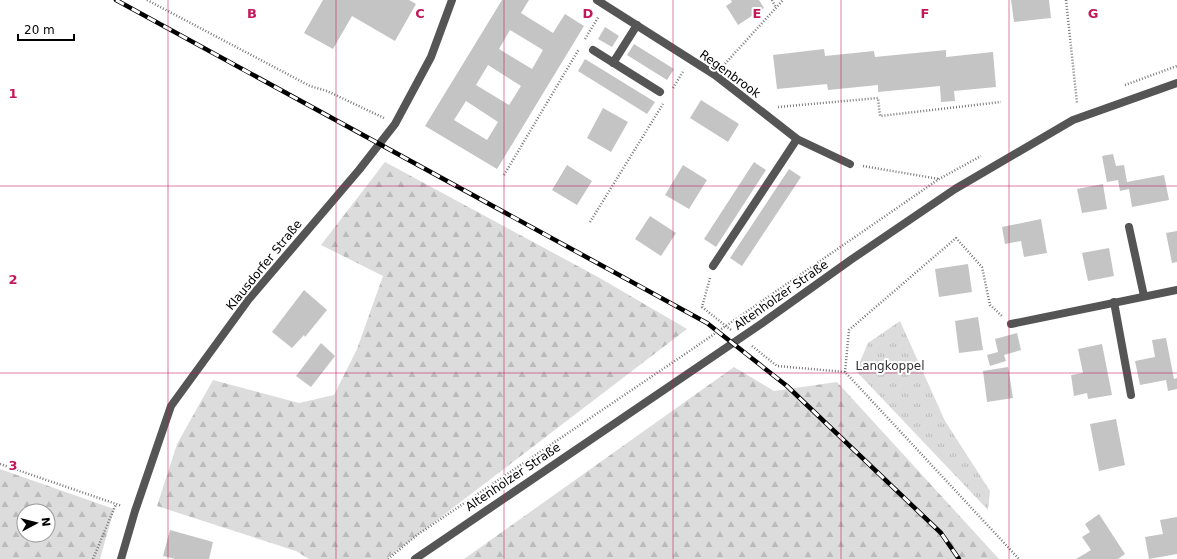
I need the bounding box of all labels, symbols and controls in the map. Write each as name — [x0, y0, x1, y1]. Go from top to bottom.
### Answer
text: B — [247, 6, 257, 21]
text: C — [415, 6, 425, 21]
text: D — [583, 6, 594, 21]
text: E — [753, 6, 761, 21]
text: F — [921, 6, 929, 21]
text: G — [1088, 6, 1098, 21]
scale bar — [18, 16, 74, 42]
text: 20 m — [24, 23, 55, 37]
street label: Regenbrook — [697, 47, 763, 101]
text: 1 — [8, 86, 18, 101]
street label: Klausdorfer Straße — [223, 217, 305, 313]
street label: Altenholzer Straße — [731, 257, 831, 333]
text: 2 — [8, 272, 18, 287]
park label: Langkoppel — [855, 359, 925, 373]
street label: Altenholzer Straße — [463, 440, 563, 514]
text: 3 — [8, 458, 18, 473]
north arrow — [16, 503, 56, 543]
text: N — [38, 516, 52, 527]

